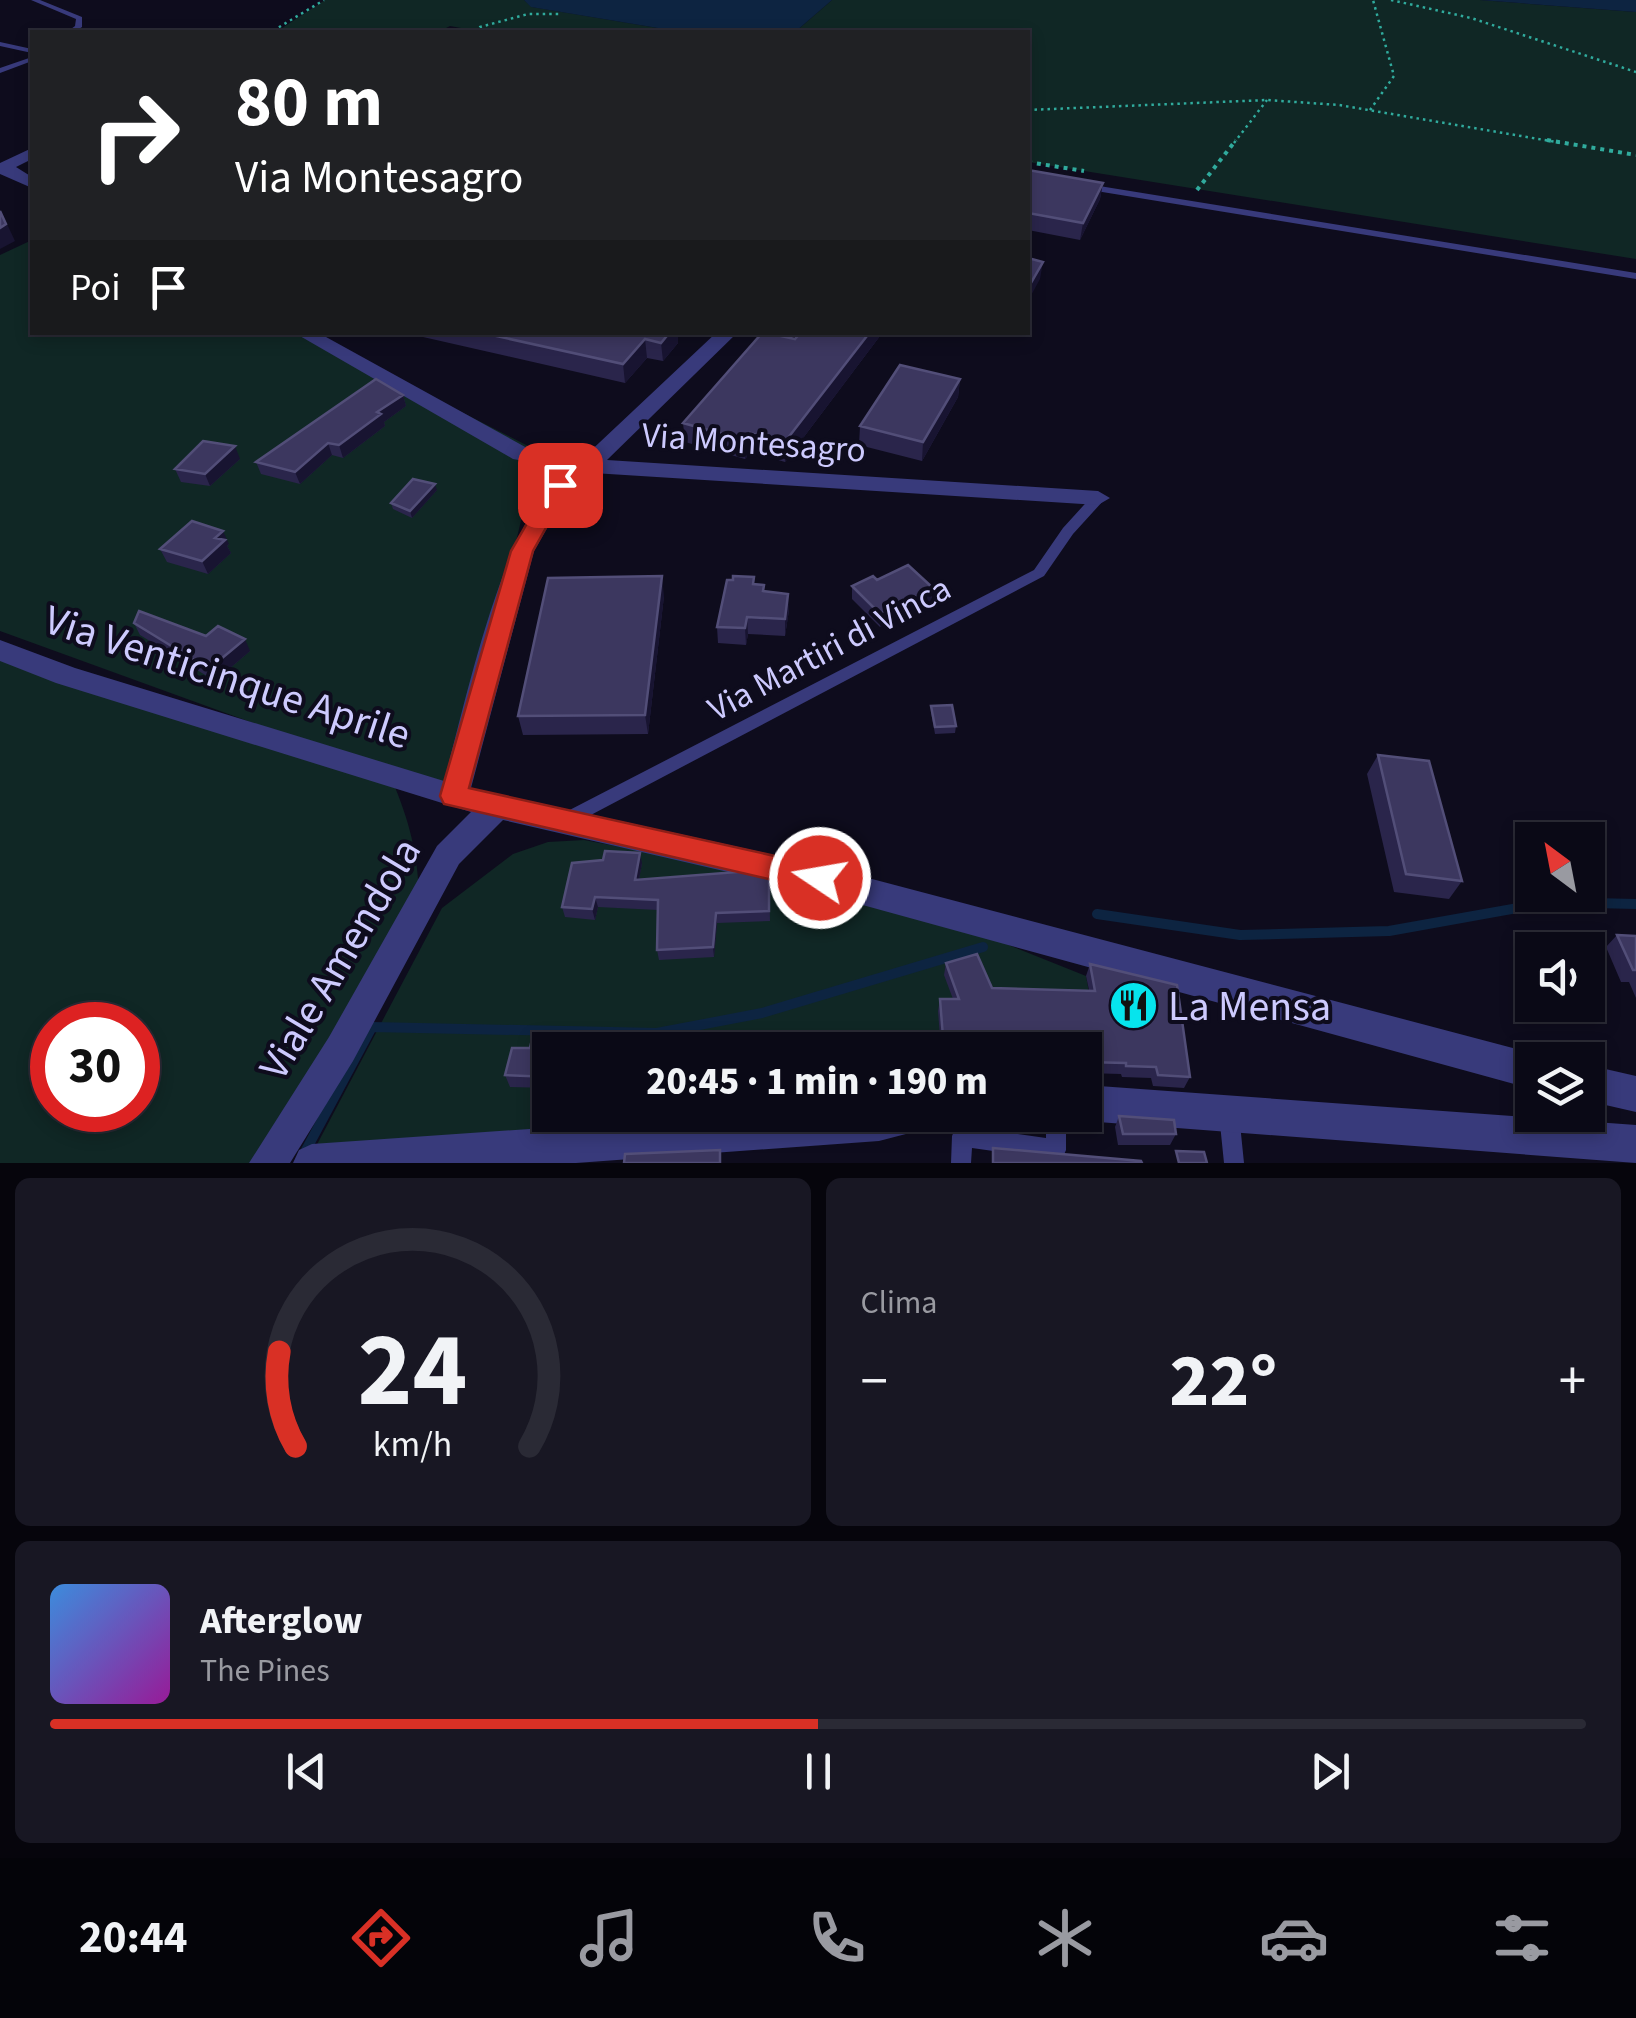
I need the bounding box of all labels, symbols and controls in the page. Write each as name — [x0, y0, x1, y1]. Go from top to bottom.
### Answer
text: 80 m — [235, 53, 383, 153]
icon: right — [70, 70, 200, 200]
text: Via Montesagro — [235, 146, 523, 210]
icon: arrive — [141, 260, 196, 315]
text: Poi — [70, 261, 121, 315]
street label: Via Montesagro — [640, 410, 868, 476]
pin — [518, 443, 603, 528]
icon: arrive — [533, 458, 588, 513]
street label: Via Martiri di Vinca — [699, 564, 960, 734]
street label: Via Venticinque Aprile — [37, 590, 418, 765]
north arrow — [1515, 822, 1605, 912]
map controls — [1515, 822, 1605, 1132]
position arrow — [768, 826, 872, 930]
street label: Viale Amendola — [245, 827, 437, 1091]
button: sound — [1515, 932, 1605, 1022]
place label: La Mensa — [1168, 977, 1331, 1037]
restaurant icon: La Mensa — [1107, 979, 1159, 1031]
speed limit sign: 30 — [30, 1002, 160, 1132]
button: layers — [1515, 1042, 1605, 1132]
text: 20:45 · 1 min · 190 m — [646, 1055, 988, 1109]
text: Clima — [861, 1280, 937, 1326]
text: 24 — [358, 1298, 468, 1446]
text: 22° — [1169, 1328, 1277, 1435]
text: − — [861, 1343, 888, 1421]
text: + — [1559, 1343, 1586, 1421]
text: km/h — [373, 1419, 452, 1470]
text: Afterglow — [200, 1594, 363, 1648]
text: The Pines — [200, 1648, 330, 1694]
icon: previous — [279, 1744, 334, 1799]
icon: pause — [791, 1744, 846, 1799]
icon: next — [1303, 1744, 1358, 1799]
icon: directions — [346, 1903, 416, 1973]
icon: music — [574, 1903, 644, 1973]
icon: phone — [802, 1903, 872, 1973]
icon: climate — [1030, 1903, 1100, 1973]
icon: car — [1259, 1903, 1329, 1973]
icon: filters — [1487, 1903, 1557, 1973]
text: 20:44 — [79, 1906, 188, 1970]

